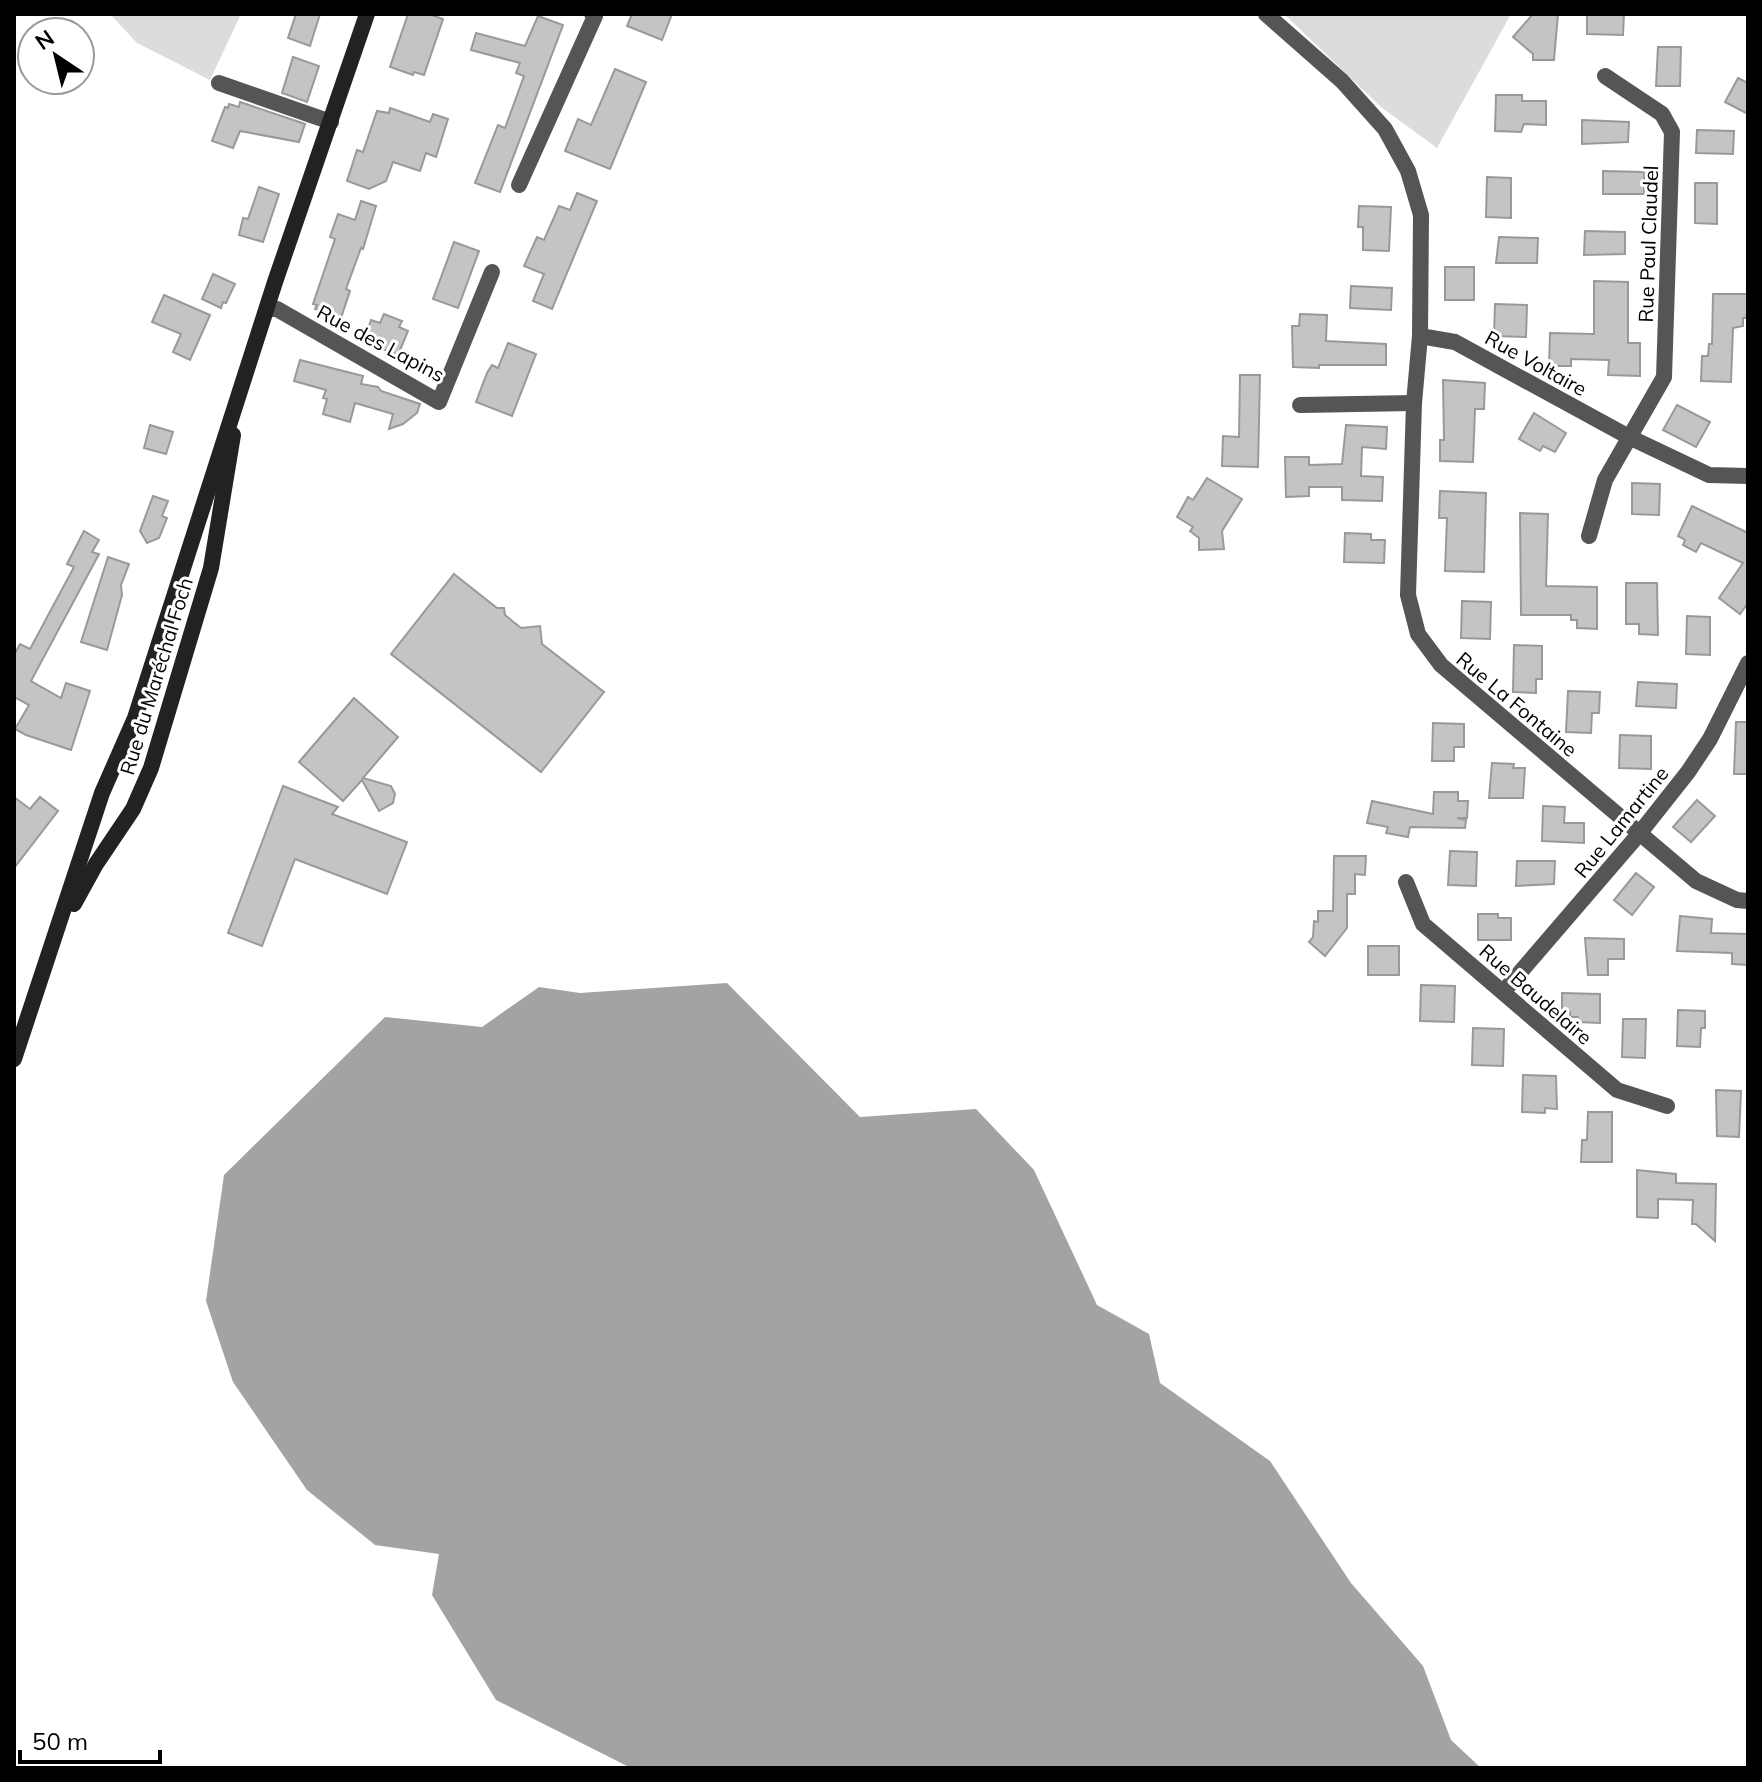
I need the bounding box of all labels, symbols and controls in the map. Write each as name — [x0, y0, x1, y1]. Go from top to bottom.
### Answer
north arrow — [16, 16, 96, 96]
text: N — [30, 23, 59, 56]
street label: Rue Paul Claudel — [1633, 165, 1663, 323]
street label: Rue des Lapins — [313, 299, 449, 387]
street label: Rue Voltaire — [1481, 325, 1591, 401]
street label: Rue du Maréchal Foch — [114, 574, 198, 778]
street label: Rue La Fontaine — [1452, 646, 1582, 762]
street label: Rue Lamartine — [1568, 761, 1674, 883]
street label: Rue Baudelaire — [1475, 938, 1597, 1050]
scale bar — [20, 1714, 160, 1764]
text: 50 m — [32, 1726, 88, 1756]

